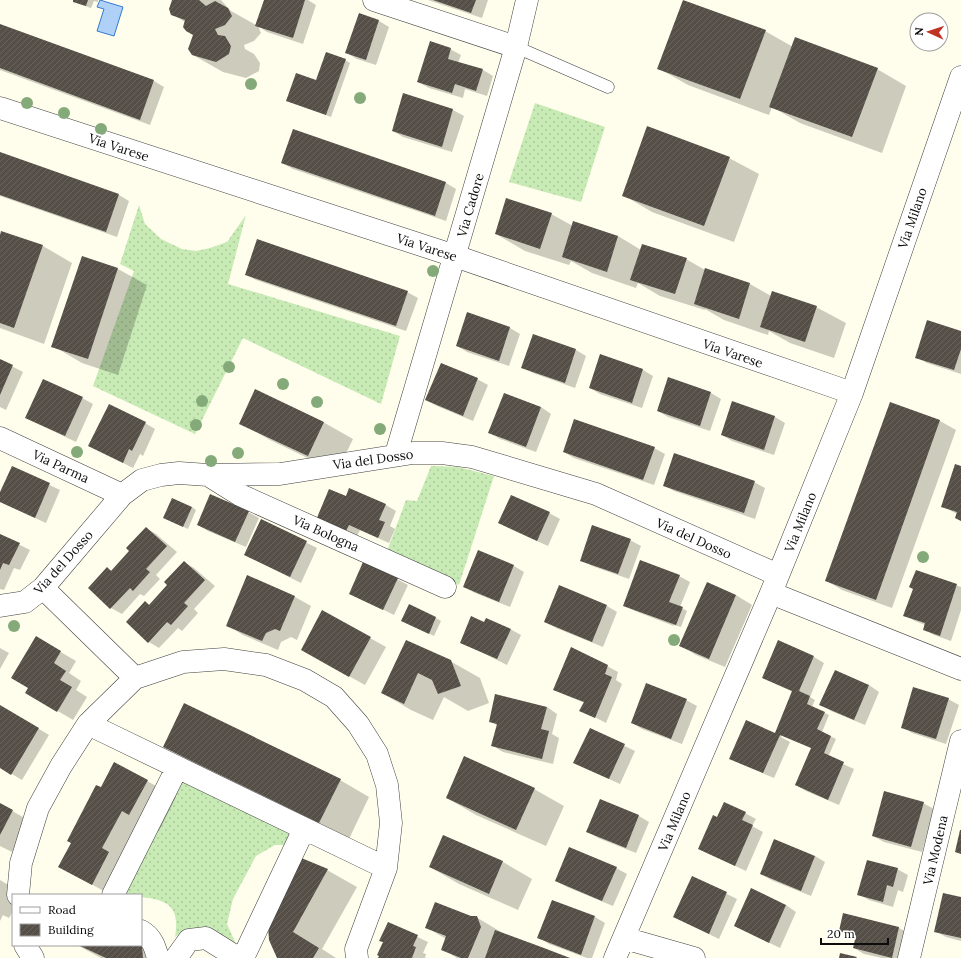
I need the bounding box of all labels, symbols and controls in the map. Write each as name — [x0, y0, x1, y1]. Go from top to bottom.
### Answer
north arrow — [909, 12, 949, 52]
text: N — [912, 26, 926, 36]
street label: Via Varese — [85, 129, 151, 165]
street label: Via Cadore — [453, 171, 488, 240]
street label: Via Milano — [894, 185, 931, 252]
street label: Via Varese — [393, 229, 459, 265]
street label: Via Varese — [700, 335, 765, 372]
street label: Via del Dosso — [331, 445, 415, 474]
street label: Via Parma — [29, 446, 92, 487]
street label: Via Milano — [780, 489, 820, 556]
street label: Via Bologna — [289, 511, 362, 556]
street label: Via del Dosso — [653, 514, 735, 563]
street label: Via del Dosso — [29, 526, 97, 599]
street label: Via Milano — [654, 788, 695, 855]
street label: Via Modena — [919, 813, 952, 888]
legend — [12, 894, 142, 946]
text: Road — [48, 902, 76, 917]
scale bar — [821, 920, 888, 946]
text: Building — [48, 922, 94, 937]
text: 20 m — [827, 926, 855, 941]

